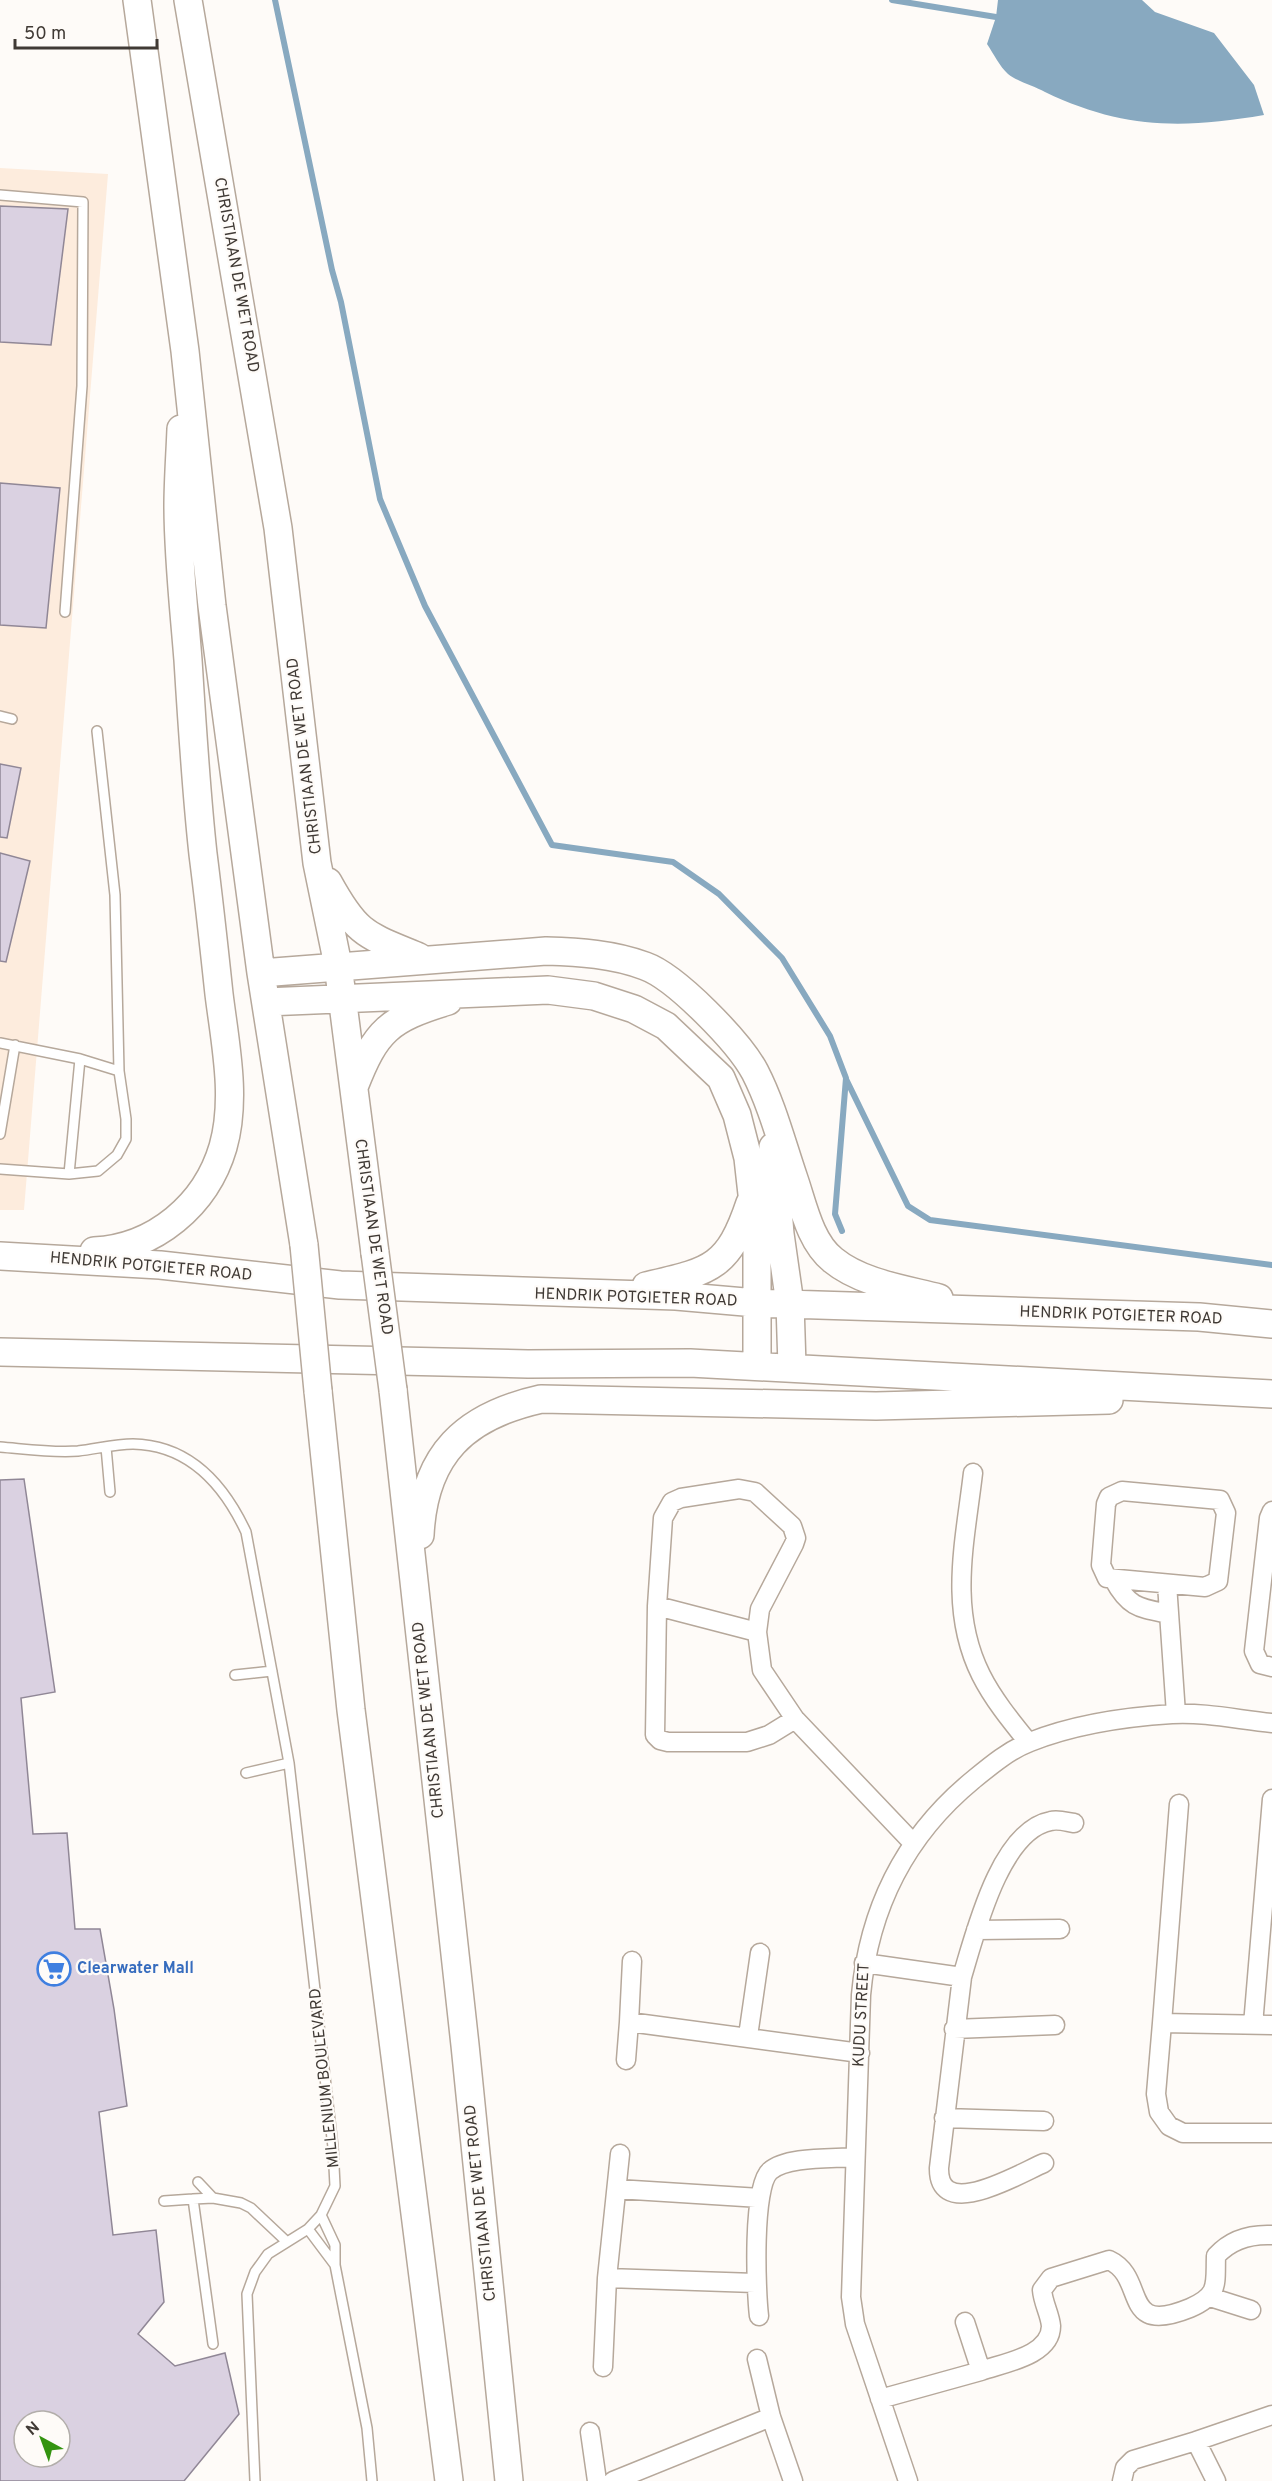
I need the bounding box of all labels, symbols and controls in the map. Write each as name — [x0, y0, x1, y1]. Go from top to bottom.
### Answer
scale bar — [15, 12, 158, 50]
text: 50 m — [24, 23, 66, 46]
street label: CHRISTIAAN DE WET ROAD — [209, 176, 263, 374]
street label: CHRISTIAAN DE WET ROAD — [283, 656, 327, 856]
street label: CHRISTIAAN DE WET ROAD — [349, 1138, 397, 1336]
street label: HENDRIK POTGIETER ROAD — [49, 1248, 253, 1286]
street label: HENDRIK POTGIETER ROAD — [534, 1284, 738, 1312]
street label: HENDRIK POTGIETER ROAD — [1019, 1302, 1223, 1330]
street label: CHRISTIAAN DE WET ROAD — [409, 1620, 449, 1820]
supermarket icon: Clearwater Mall — [36, 1951, 72, 1987]
place label: Clearwater Mall — [77, 1959, 194, 1979]
street label: KUDU STREET — [849, 1962, 875, 2068]
street label: MILLENIUM BOULEVARD — [306, 1987, 344, 2169]
street label: CHRISTIAAN DE WET ROAD — [461, 2103, 501, 2303]
north arrow — [12, 2409, 72, 2469]
text: N — [23, 2418, 44, 2441]

